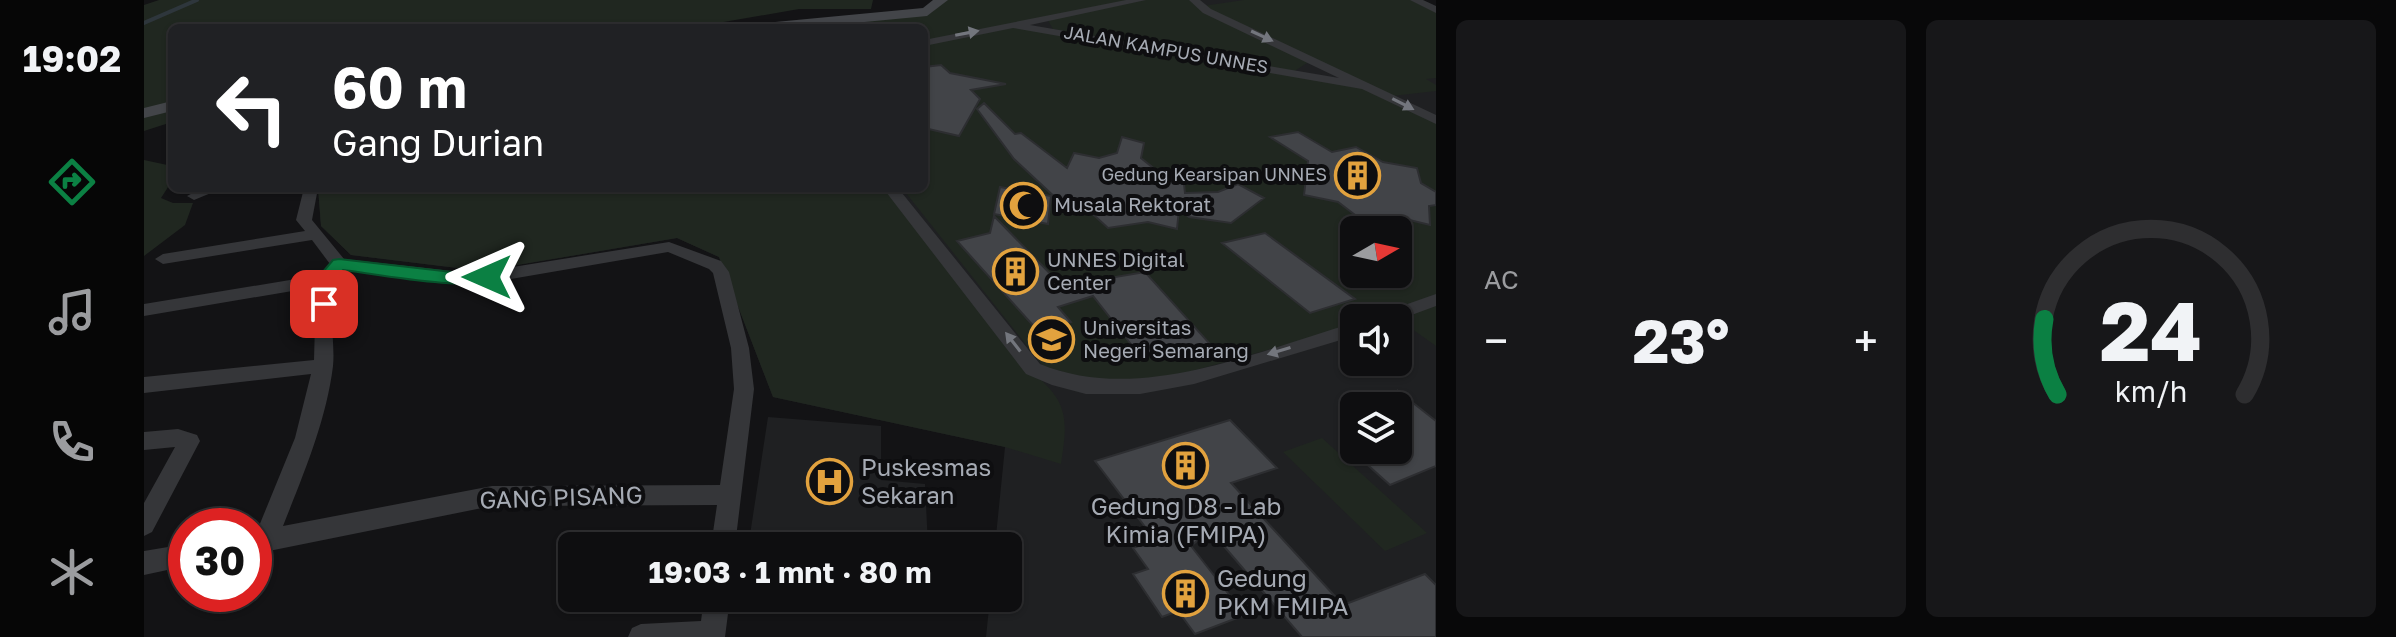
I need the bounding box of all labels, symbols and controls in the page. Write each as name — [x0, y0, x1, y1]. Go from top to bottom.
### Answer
street label: JALAN KAMPUS UNNES — [1062, 20, 1270, 78]
one-way arrow — [955, 27, 980, 39]
one-way arrow — [1250, 30, 1274, 43]
text: 19:02 — [23, 37, 121, 80]
text: 60 m — [332, 53, 467, 120]
icon: left — [200, 56, 304, 160]
one-way arrow — [1391, 97, 1414, 110]
text: Gang Durian — [332, 121, 544, 164]
building icon: Gedung Kearsipan UNNES — [1334, 151, 1382, 199]
icon: directions — [44, 154, 100, 210]
place label: Gedung Kearsipan UNNES — [1101, 163, 1327, 185]
mosque icon: Musala Rektorat — [999, 181, 1047, 229]
place label: Musala Rektorat — [1054, 192, 1211, 216]
north arrow — [1340, 216, 1412, 288]
map controls — [1340, 216, 1412, 464]
position arrow — [445, 235, 529, 319]
building icon: UNNES Digital Center — [992, 247, 1040, 295]
place label: UNNES Digital Center — [1047, 247, 1185, 294]
text: AC — [1484, 264, 1519, 295]
pin — [290, 270, 358, 338]
text: 24 — [2100, 278, 2202, 378]
icon: arrive — [302, 282, 346, 326]
icon: music — [44, 284, 100, 340]
button: sound — [1340, 304, 1412, 376]
text: 23° — [1633, 304, 1729, 376]
text: − — [1484, 314, 1508, 367]
text: + — [1854, 314, 1878, 367]
place label: Universitas Negeri Semarang — [1083, 315, 1249, 362]
school or university icon: Universitas Negeri Semarang — [1028, 316, 1076, 364]
one-way arrow — [1005, 332, 1021, 352]
one-way arrow — [1267, 346, 1292, 358]
text: km/h — [2115, 374, 2187, 408]
button: layers — [1340, 392, 1412, 464]
icon: phone — [44, 414, 100, 470]
building icon: Gedung D8 - Lab Kimia (FMIPA) — [1162, 441, 1210, 489]
place label: Puskesmas Sekaran — [861, 452, 991, 509]
hospital icon: Puskesmas Sekaran — [806, 458, 854, 506]
street label: GANG PISANG — [479, 479, 643, 514]
place label: Gedung D8 - Lab Kimia (FMIPA) — [1091, 491, 1281, 548]
speed limit sign: 30 — [168, 508, 272, 612]
icon: climate — [44, 544, 100, 600]
text: 19:03 · 1 mnt · 80 m — [649, 554, 931, 590]
place label: Gedung PKM FMIPA — [1217, 563, 1348, 620]
building icon: Gedung PKM FMIPA — [1162, 569, 1210, 617]

